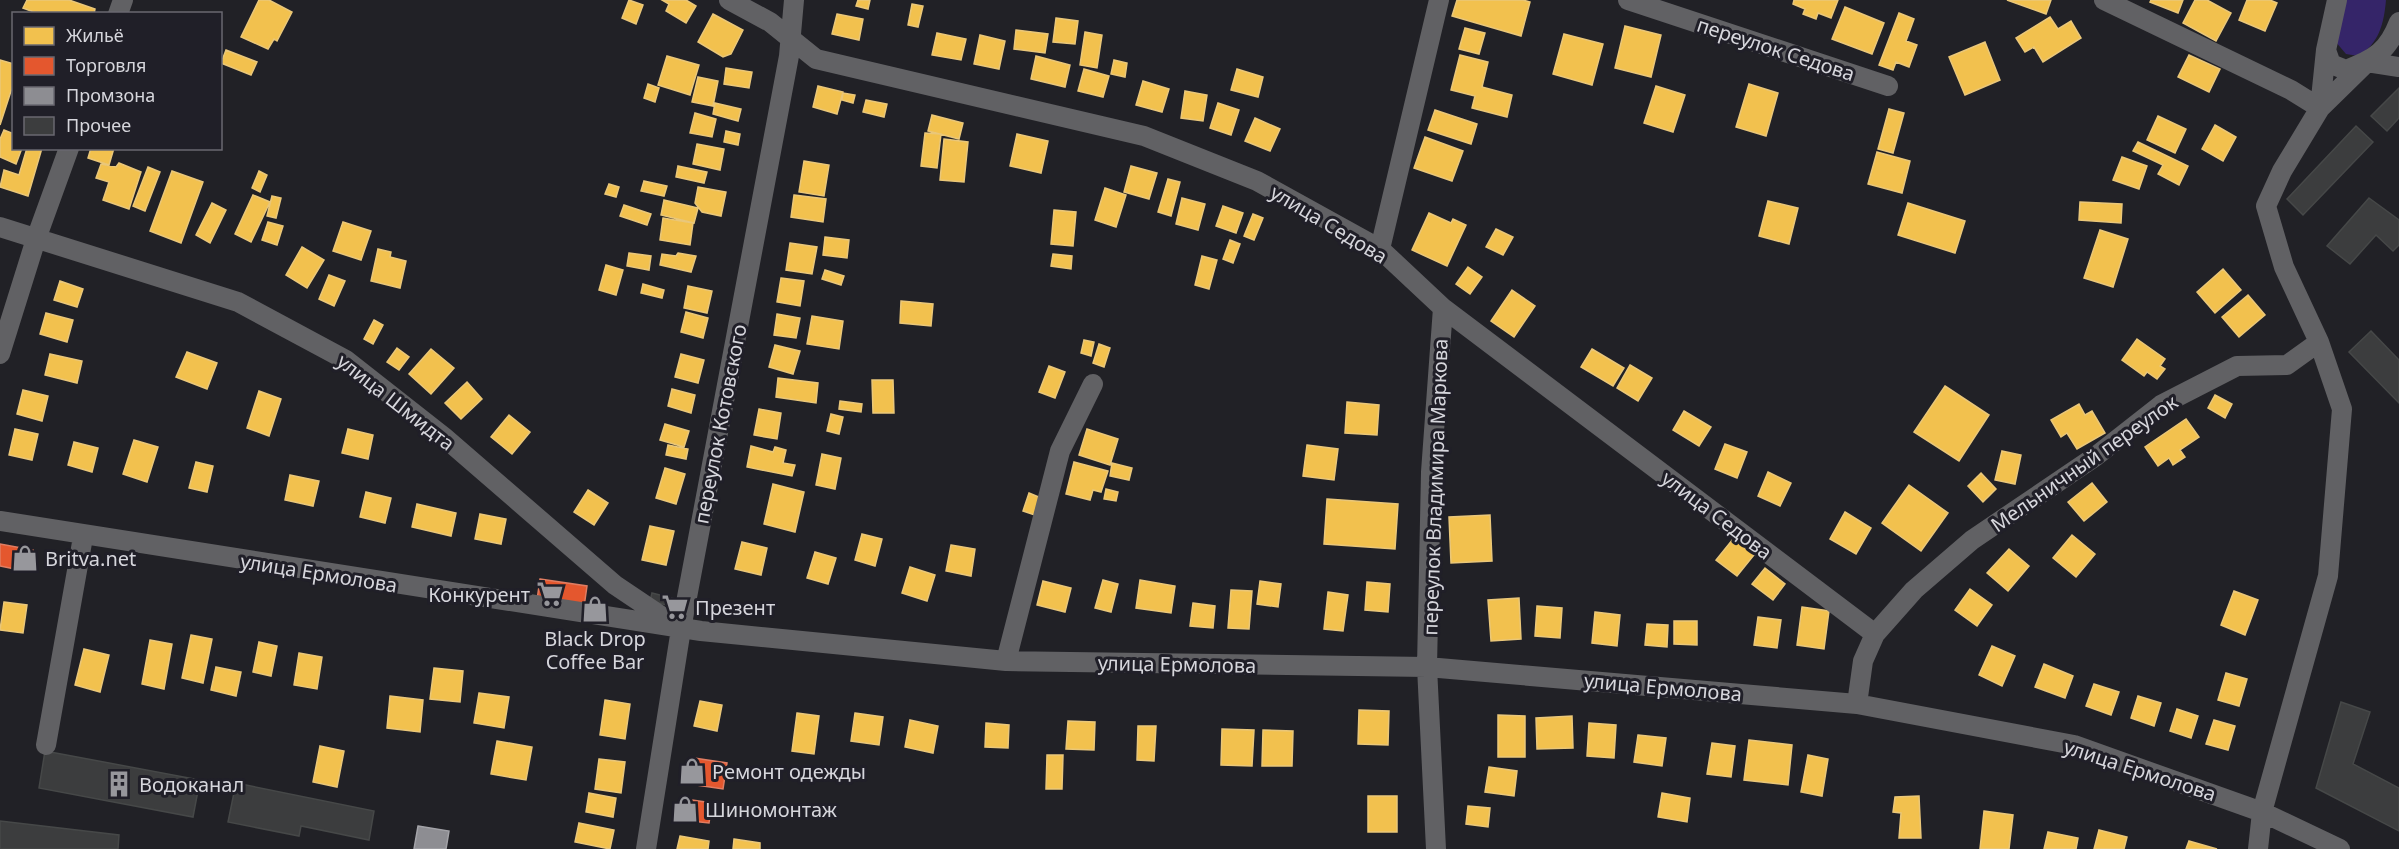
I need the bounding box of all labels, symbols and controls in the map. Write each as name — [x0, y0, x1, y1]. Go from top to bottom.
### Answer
street label: переулок Седова — [1694, 11, 1858, 87]
legend — [12, 12, 222, 150]
text: Жильё — [66, 23, 124, 47]
text: Торговля — [66, 53, 146, 77]
text: Промзона — [66, 83, 155, 107]
text: Прочее — [66, 113, 131, 137]
street label: улица Седова — [1265, 178, 1393, 270]
street label: переулок Котовского — [687, 322, 753, 526]
street label: переулок Владимира Маркова — [1416, 338, 1454, 636]
street label: улица Шмидта — [331, 347, 461, 457]
street label: Мельничный переулок — [1985, 388, 2183, 538]
street label: улица Седова — [1656, 465, 1778, 565]
shop icon: Britva.net — [10, 543, 40, 573]
place label: Britva.net — [45, 545, 136, 572]
street label: улица Ермолова — [239, 547, 399, 599]
supermarket icon: Конкурент — [535, 579, 565, 609]
place label: Конкурент — [428, 581, 530, 608]
supermarket icon: Презент — [660, 592, 690, 622]
shop icon: Black Drop Coffee Bar — [580, 594, 610, 624]
place label: Презент — [695, 594, 775, 621]
place label: Black Drop Coffee Bar — [544, 625, 646, 675]
street label: улица Ермолова — [1098, 649, 1256, 679]
street label: улица Ермолова — [1583, 667, 1743, 707]
street label: улица Ермолова — [2060, 733, 2220, 807]
shop icon: Ремонт одежды — [677, 756, 707, 786]
place label: Ремонт одежды — [712, 758, 866, 785]
building icon: Водоканал — [104, 769, 134, 799]
place label: Водоканал — [139, 771, 244, 798]
shop icon: Шиномонтаж — [670, 794, 700, 824]
place label: Шиномонтаж — [705, 796, 838, 823]

